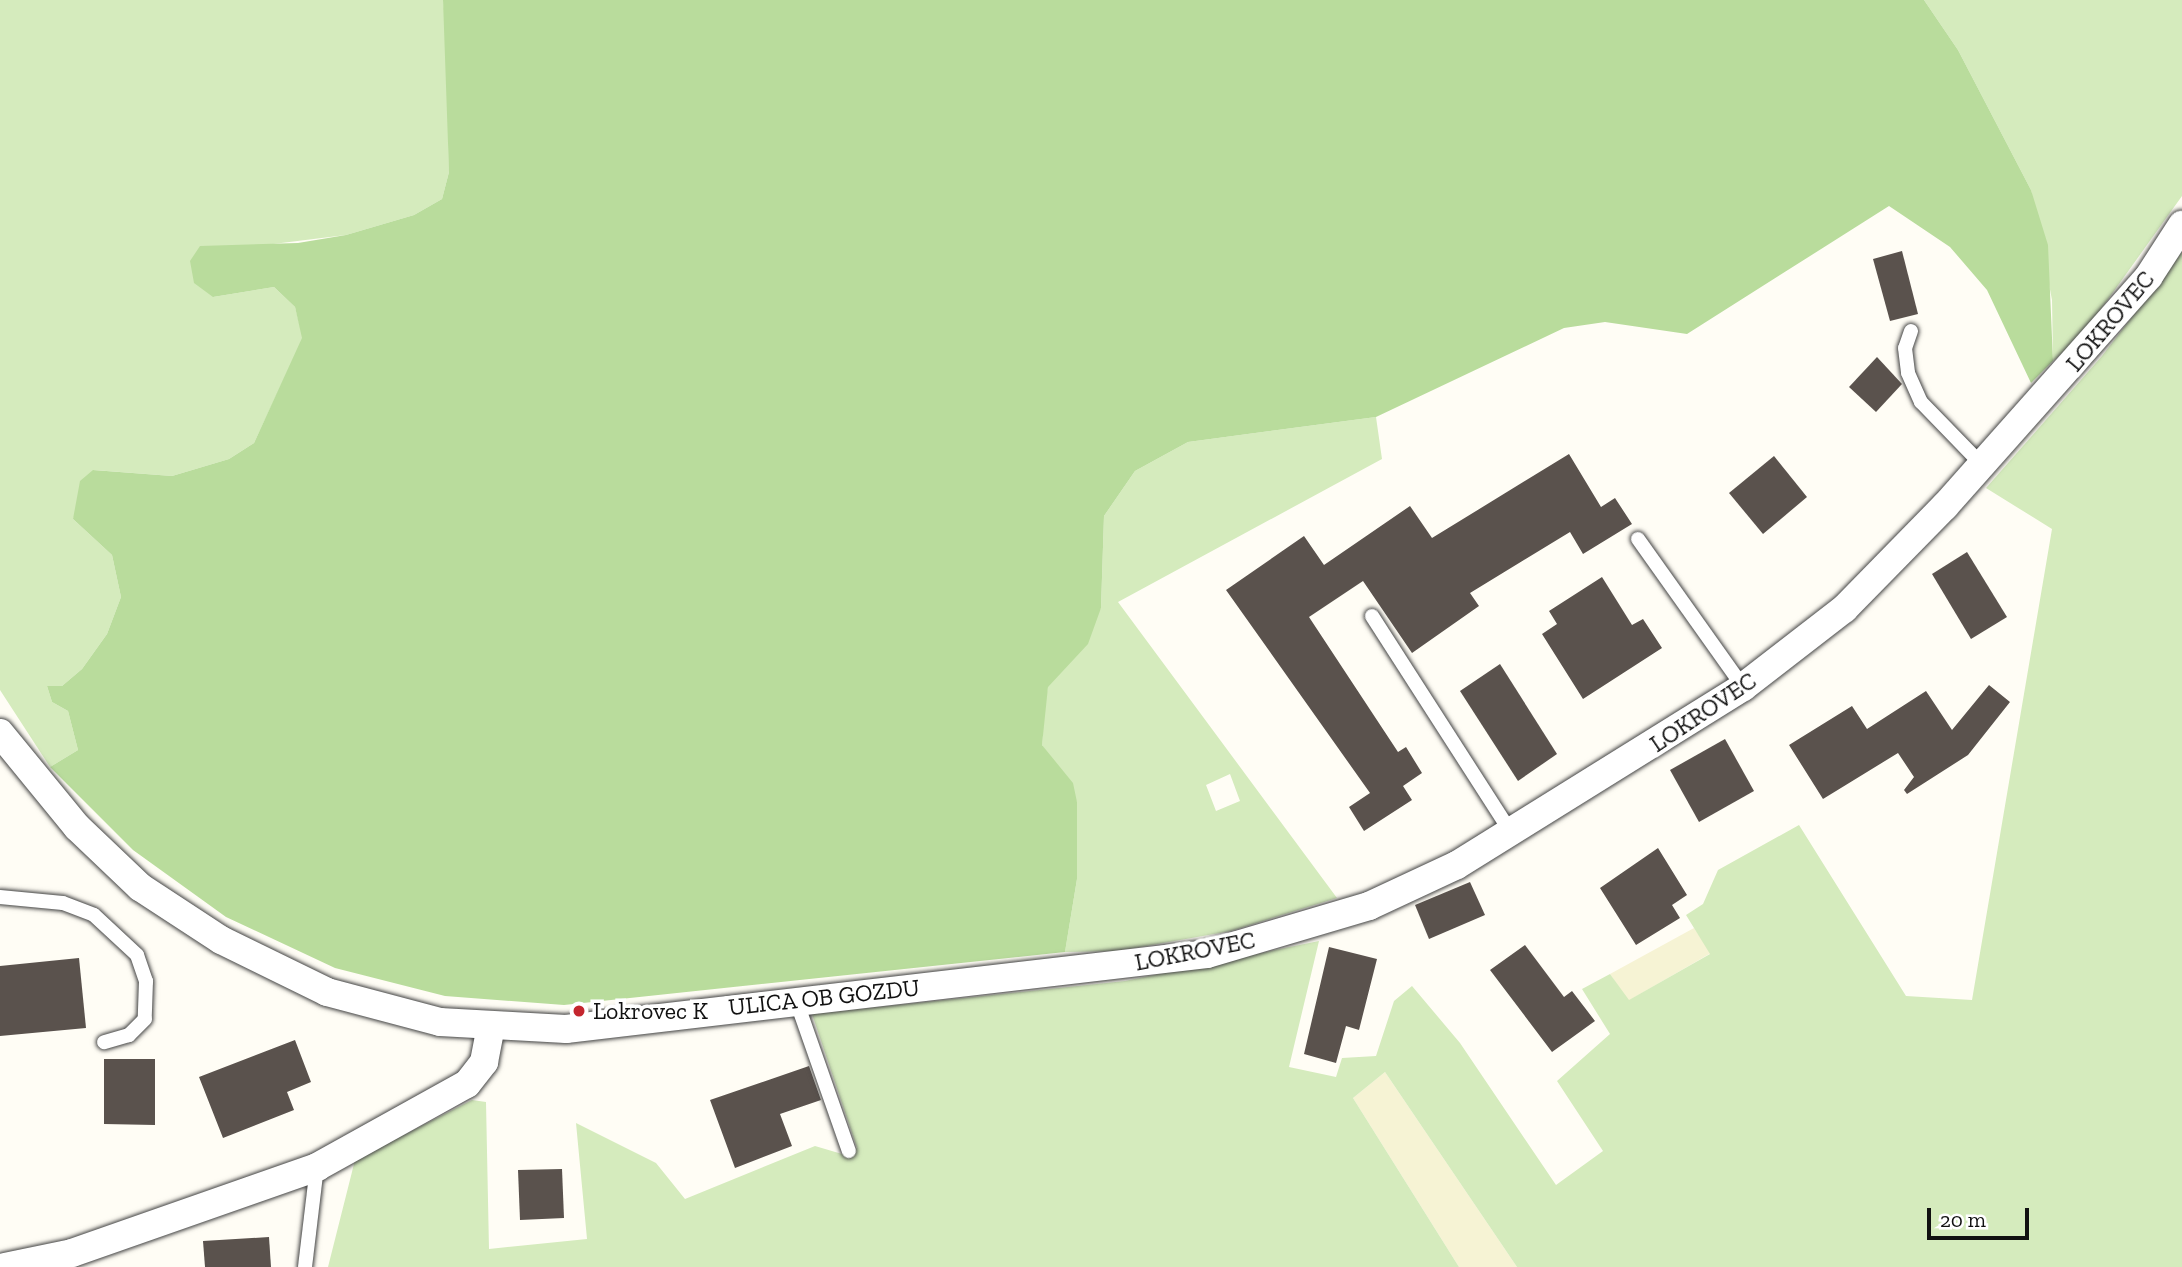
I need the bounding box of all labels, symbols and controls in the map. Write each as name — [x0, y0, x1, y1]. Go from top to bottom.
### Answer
street label: LOKROVEC — [2060, 265, 2160, 377]
street label: LOKROVEC — [1644, 666, 1762, 758]
street label: LOKROVEC — [1132, 925, 1258, 977]
street label: ULICA OB GOZDU — [726, 973, 922, 1021]
place label: Lokrovec K — [593, 997, 708, 1025]
marker: Lokrovec K — [571, 1003, 587, 1019]
scale bar — [1930, 1194, 2032, 1238]
text: 20 m — [1940, 1207, 1986, 1232]

